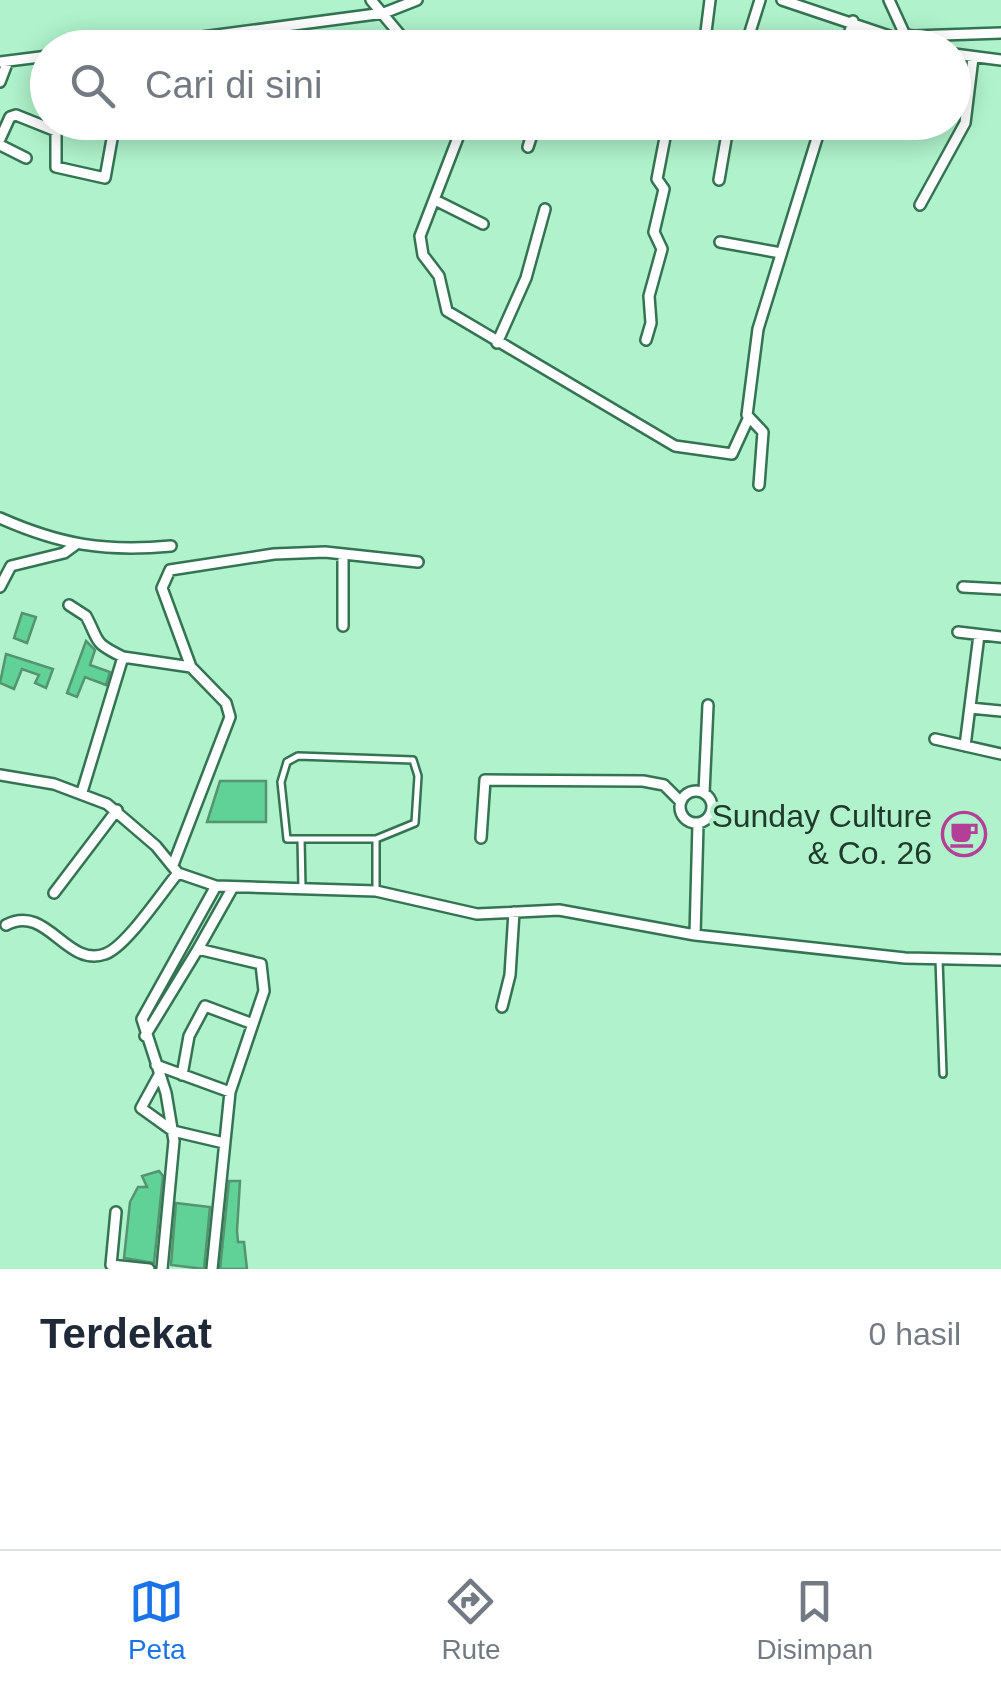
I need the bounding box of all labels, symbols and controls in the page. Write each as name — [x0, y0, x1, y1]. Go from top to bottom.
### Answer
search box — [30, 30, 971, 140]
icon: search — [65, 58, 120, 113]
text: Cari di sini — [145, 64, 322, 106]
place label: Sunday Culture & Co. 26 — [711, 798, 932, 871]
cafe icon: Sunday Culture & Co. 26 — [941, 811, 987, 857]
text: Terdekat — [40, 1310, 212, 1357]
text: 0 hasil — [869, 1316, 961, 1352]
tab: Peta — [128, 1574, 186, 1666]
tab: Rute — [441, 1574, 501, 1666]
tab: Disimpan — [756, 1574, 873, 1666]

